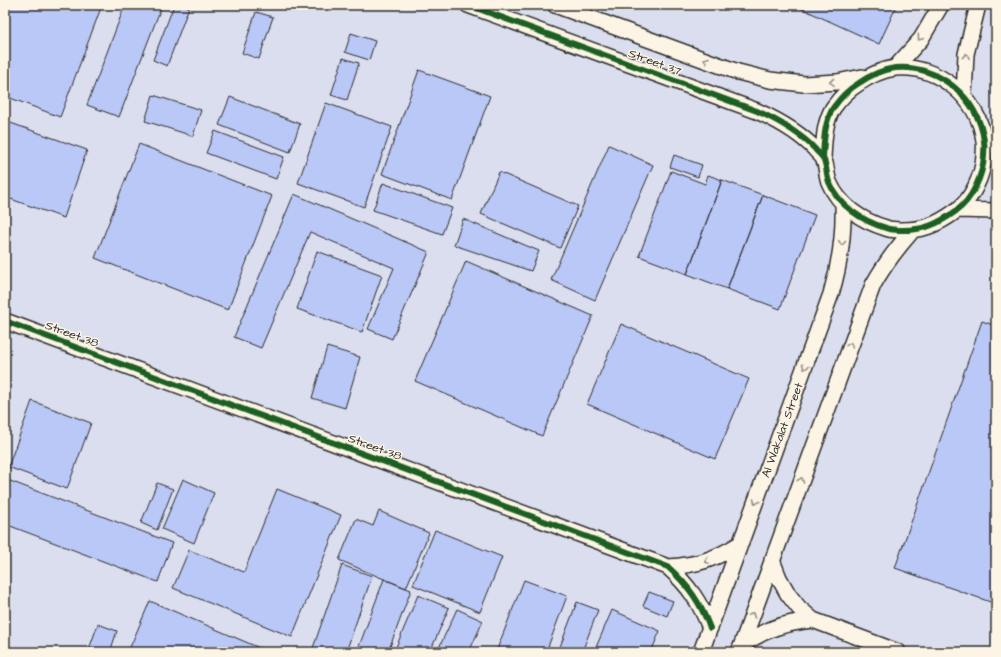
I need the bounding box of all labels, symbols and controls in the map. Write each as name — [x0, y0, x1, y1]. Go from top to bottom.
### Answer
one-way arrow — [918, 34, 925, 41]
street label: Street 37 — [626, 45, 684, 80]
one-way arrow — [962, 53, 971, 59]
one-way arrow — [702, 57, 709, 65]
one-way arrow — [829, 78, 835, 87]
one-way arrow — [838, 240, 847, 246]
street label: Street 38 — [43, 317, 101, 352]
one-way arrow — [846, 341, 854, 348]
one-way arrow — [801, 363, 810, 370]
street label: Al Wakalat Street — [757, 380, 808, 480]
street label: Street 38 — [346, 430, 404, 465]
one-way arrow — [797, 477, 805, 484]
one-way arrow — [752, 499, 760, 506]
one-way arrow — [703, 556, 710, 565]
one-way arrow — [747, 612, 756, 619]

